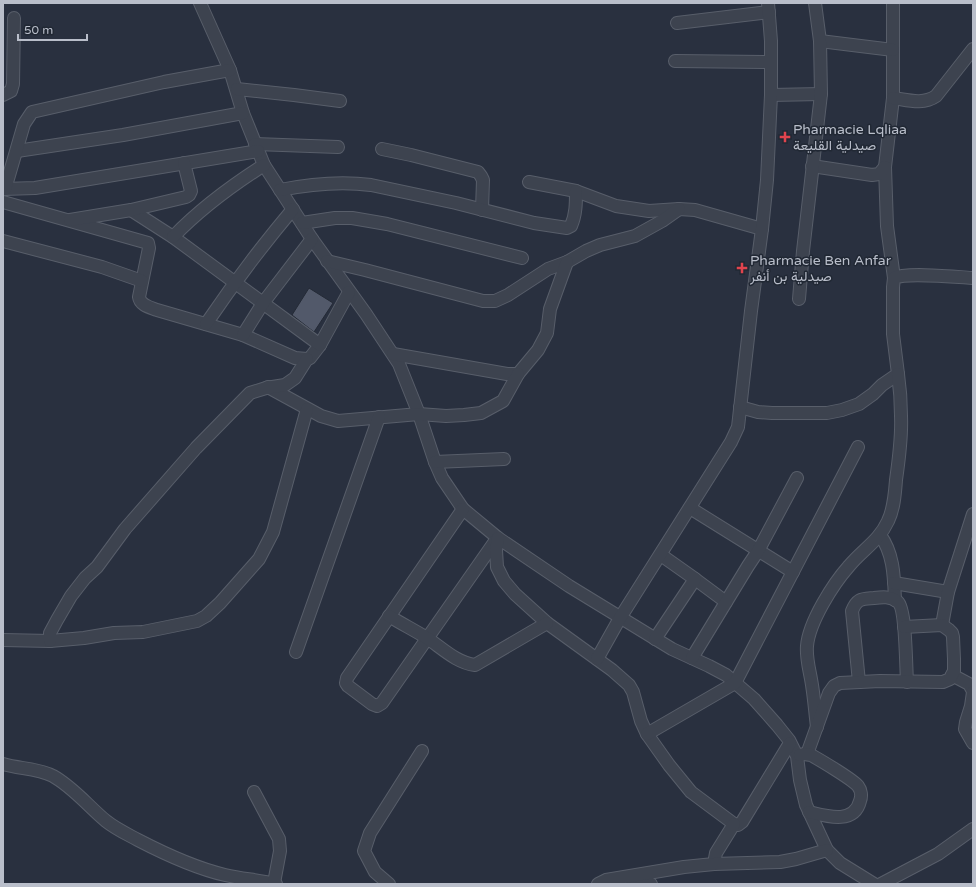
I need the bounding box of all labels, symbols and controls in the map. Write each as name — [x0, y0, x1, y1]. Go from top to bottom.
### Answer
scale bar — [18, 16, 87, 42]
text: 50 m — [24, 23, 53, 37]
place label: Pharmacie Lqliaa صيدلية القليعة — [793, 121, 907, 154]
marker: Pharmacie Lqliaa صيدلية القليعة — [780, 132, 790, 142]
place label: Pharmacie Ben Anfar صيدلية بن أنفر — [749, 252, 892, 285]
marker: Pharmacie Ben Anfar صيدلية بن أنفر — [737, 263, 747, 273]

